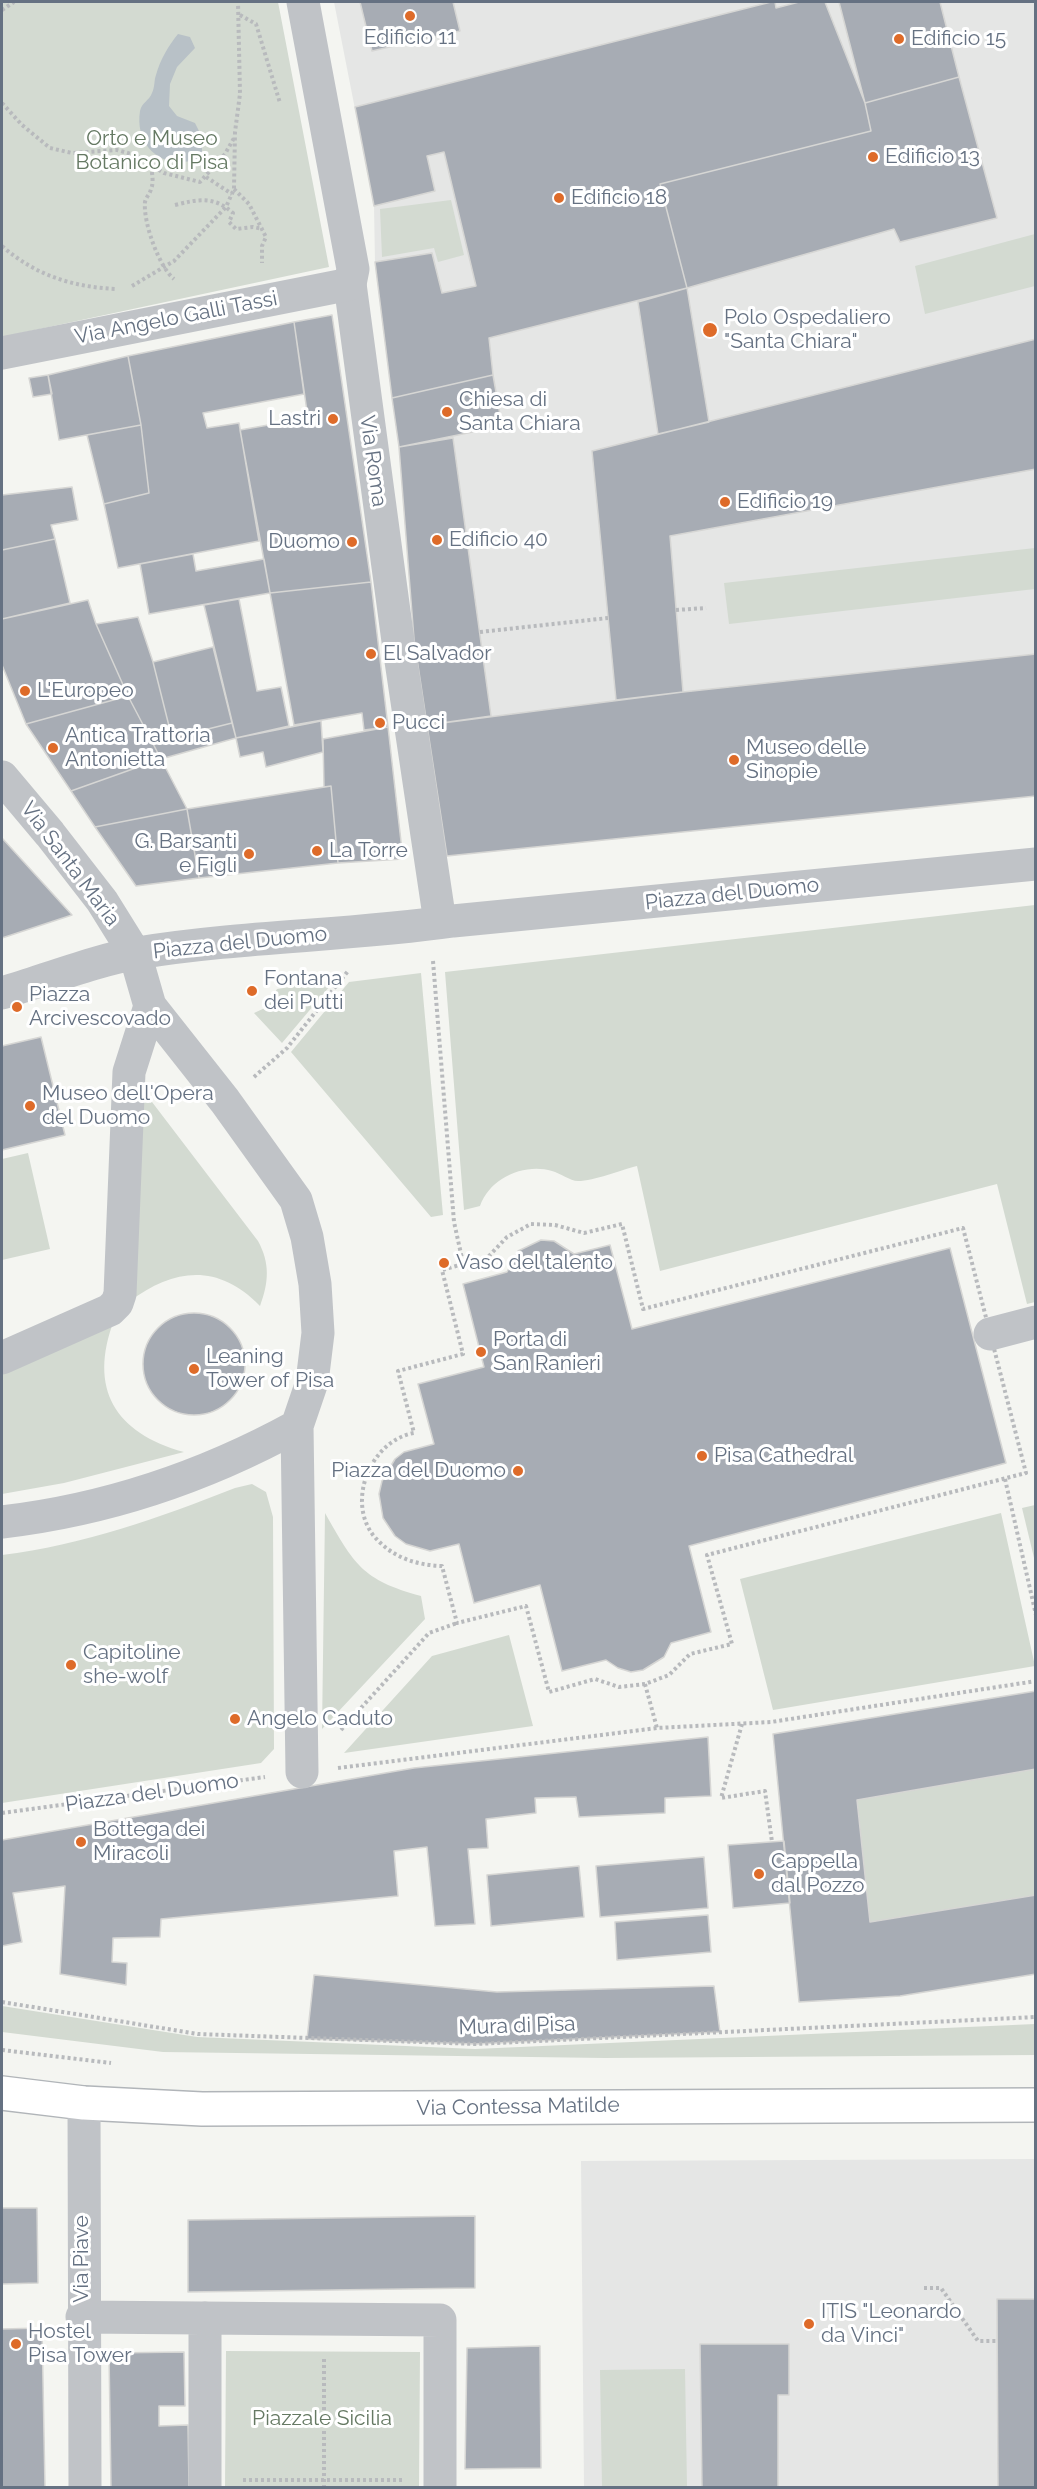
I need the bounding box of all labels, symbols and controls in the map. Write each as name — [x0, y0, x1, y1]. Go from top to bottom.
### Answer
marker: Edificio 11 — [403, 9, 417, 23]
place label: Edificio 11 — [364, 25, 456, 51]
place label: Edificio 15 — [911, 26, 1006, 52]
marker: Edificio 15 — [892, 32, 906, 46]
park label: Orto e Museo Botanico di Pisa — [75, 126, 229, 176]
place label: Edificio 13 — [885, 144, 980, 170]
marker: Edificio 13 — [866, 150, 880, 164]
place label: Edificio 18 — [571, 185, 667, 211]
marker: Edificio 18 — [552, 191, 566, 205]
street label: Via Angelo Galli Tassi — [73, 286, 279, 350]
place label: Polo Ospedaliero "Santa Chiara" — [724, 305, 891, 355]
marker: Polo Ospedaliero "Santa Chiara" — [701, 321, 719, 339]
place label: Chiesa di Santa Chiara — [459, 387, 581, 437]
marker: Chiesa di Santa Chiara — [440, 405, 454, 419]
place label: Lastri — [268, 406, 321, 432]
marker: Lastri — [326, 412, 340, 426]
street label: Via Roma — [354, 414, 392, 508]
place label: Edificio 19 — [737, 489, 833, 515]
marker: Edificio 19 — [718, 495, 732, 509]
place label: Edificio 40 — [449, 527, 548, 553]
place label: Duomo — [268, 529, 340, 555]
marker: Edificio 40 — [430, 533, 444, 547]
marker: Duomo — [345, 535, 359, 549]
place label: El Salvador — [383, 641, 492, 667]
marker: El Salvador — [364, 647, 378, 661]
place label: L'Europeo — [37, 678, 134, 704]
marker: L'Europeo — [18, 684, 32, 698]
place label: Pucci — [392, 710, 445, 736]
marker: Pucci — [373, 716, 387, 730]
place label: Antica Trattoria Antonietta — [65, 723, 211, 773]
place label: Museo delle Sinopie — [746, 735, 866, 785]
marker: Antica Trattoria Antonietta — [46, 741, 60, 755]
marker: Museo delle Sinopie — [727, 753, 741, 767]
street label: Via Santa Maria — [15, 797, 125, 931]
place label: G. Barsanti e Figli — [134, 829, 237, 879]
place label: La Torre — [329, 838, 408, 864]
marker: La Torre — [310, 844, 324, 858]
marker: G. Barsanti e Figli — [242, 847, 256, 861]
street label: Piazza del Duomo — [644, 872, 820, 916]
street label: Piazza del Duomo — [152, 921, 328, 965]
place label: Fontana dei Putti — [264, 966, 344, 1016]
place label: Piazza Arcivescovado — [29, 982, 171, 1032]
marker: Fontana dei Putti — [245, 984, 259, 998]
marker: Piazza Arcivescovado — [10, 1000, 24, 1014]
place label: Museo dell'Opera del Duomo — [42, 1081, 214, 1131]
marker: Museo dell'Opera del Duomo — [23, 1099, 37, 1113]
place label: Vaso del talento — [456, 1250, 613, 1276]
marker: Vaso del talento — [437, 1256, 451, 1270]
place label: Porta di San Ranieri — [493, 1327, 601, 1377]
place label: Leaning Tower of Pisa — [206, 1344, 334, 1394]
marker: Porta di San Ranieri — [474, 1345, 488, 1359]
marker: Leaning Tower of Pisa — [187, 1362, 201, 1376]
place label: Pisa Cathedral — [714, 1443, 854, 1469]
marker: Pisa Cathedral — [695, 1449, 709, 1463]
place label: Piazza del Duomo — [331, 1458, 506, 1484]
marker: Piazza del Duomo — [511, 1464, 525, 1478]
place label: Capitoline she-wolf — [83, 1640, 181, 1690]
marker: Capitoline she-wolf — [64, 1658, 78, 1672]
place label: Angelo Caduto — [247, 1706, 393, 1732]
marker: Angelo Caduto — [228, 1712, 242, 1726]
street label: Piazza del Duomo — [64, 1768, 240, 1818]
place label: Bottega dei Miracoli — [93, 1817, 205, 1867]
marker: Bottega dei Miracoli — [74, 1835, 88, 1849]
place label: Cappella dal Pozzo — [771, 1849, 865, 1899]
marker: Cappella dal Pozzo — [752, 1867, 766, 1881]
street label: Mura di Pisa — [458, 2011, 576, 2041]
street label: Via Contessa Matilde — [416, 2093, 620, 2121]
street label: Via Piave — [69, 2215, 95, 2303]
place label: ITIS "Leonardo da Vinci" — [821, 2299, 962, 2349]
marker: ITIS "Leonardo da Vinci" — [802, 2317, 816, 2331]
place label: Hostel Pisa Tower — [28, 2319, 132, 2369]
marker: Hostel Pisa Tower — [9, 2337, 23, 2351]
park label: Piazzale Sicilia — [252, 2406, 392, 2432]

